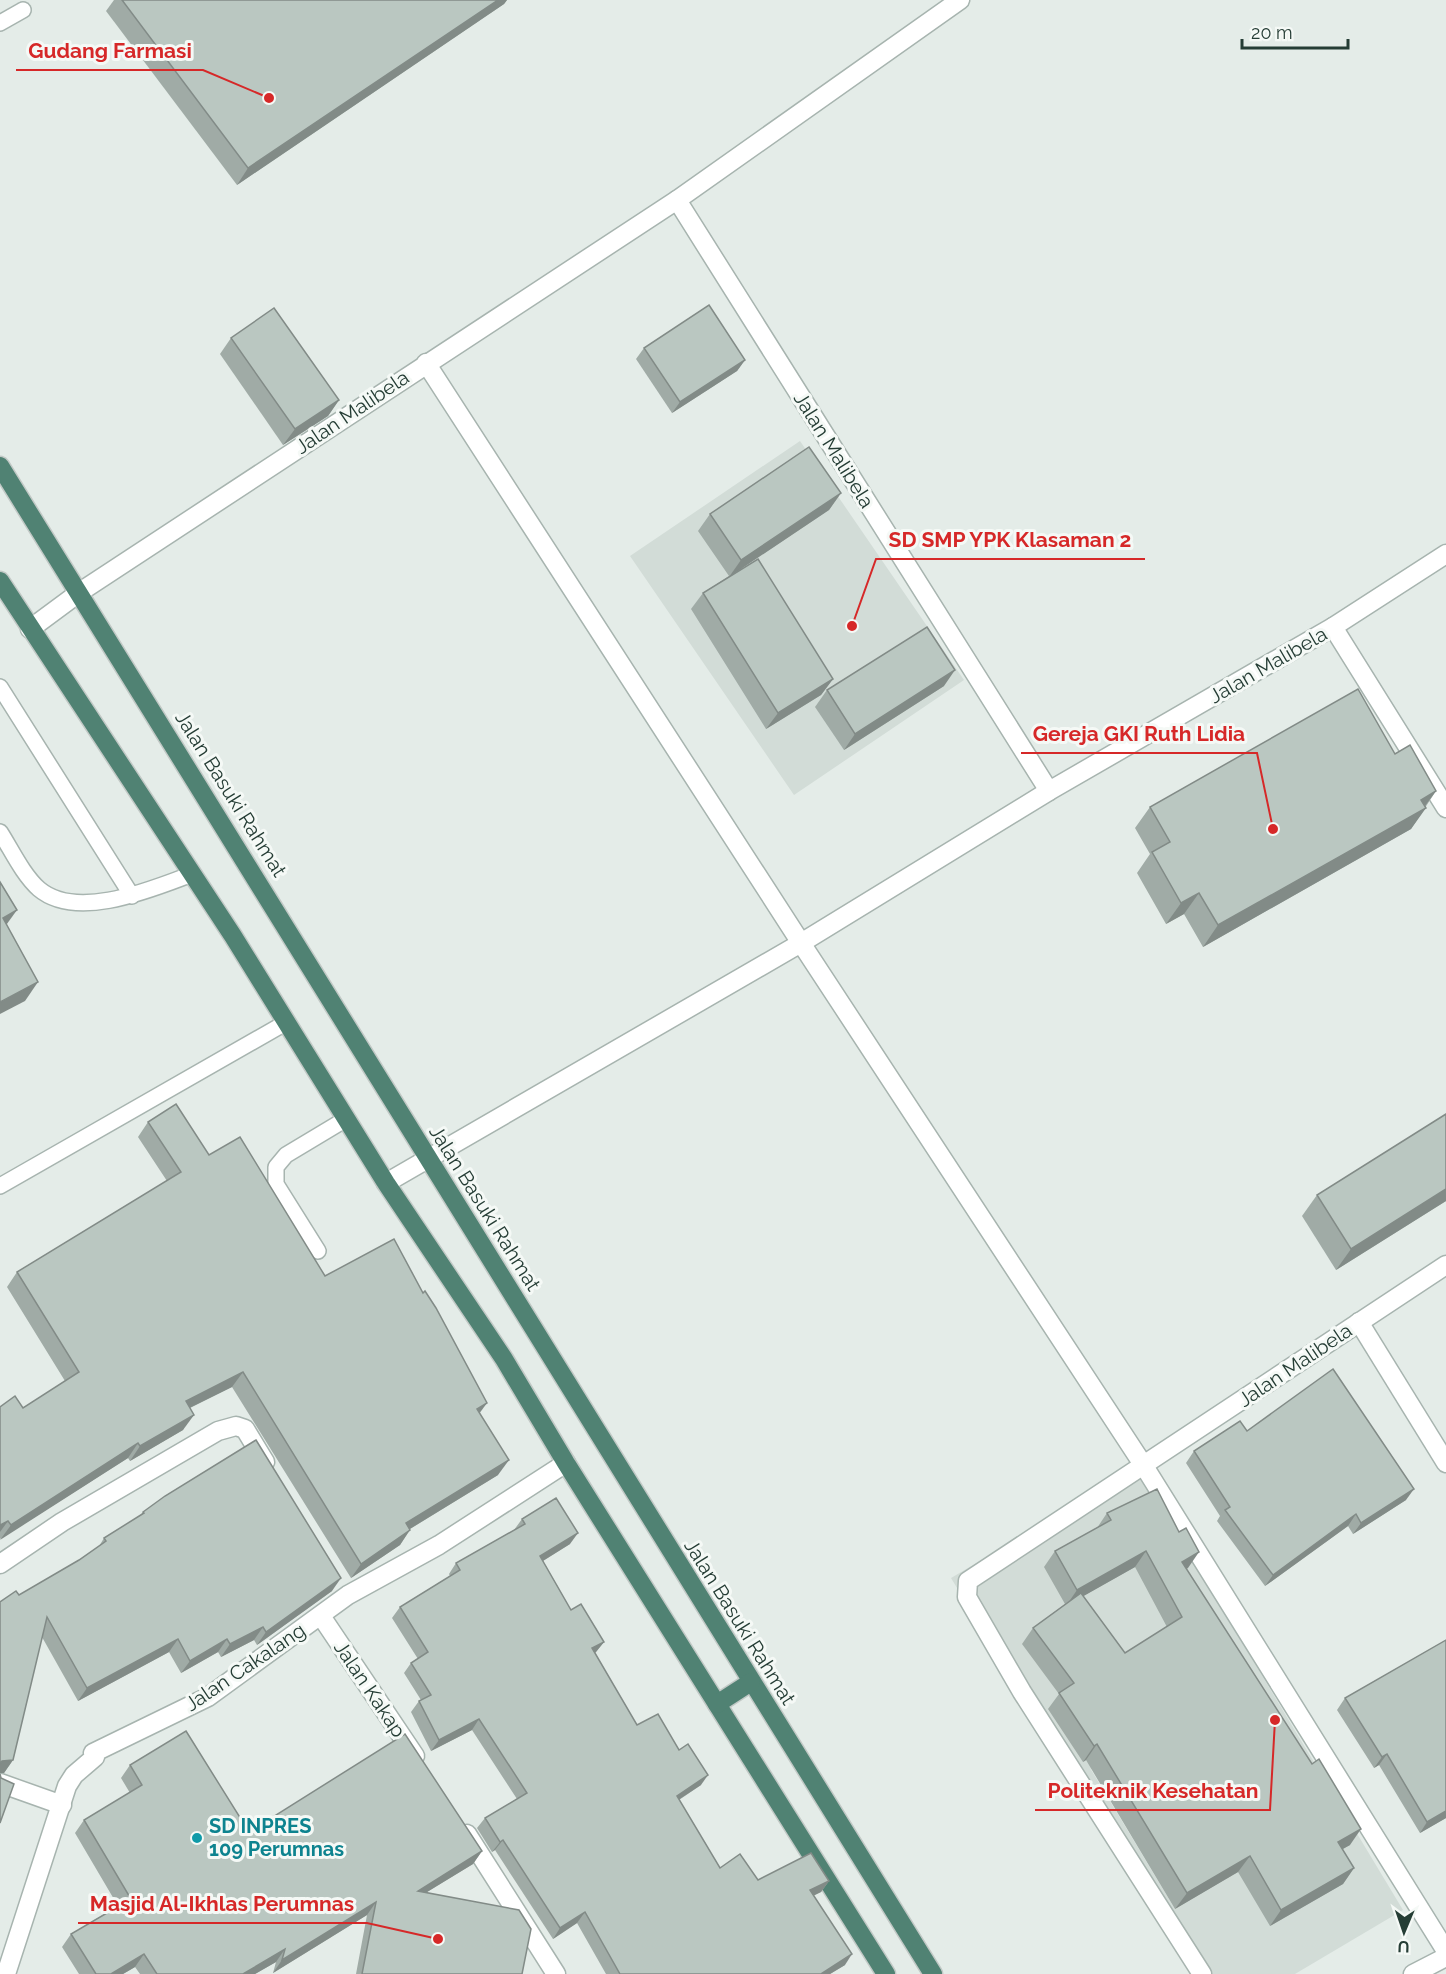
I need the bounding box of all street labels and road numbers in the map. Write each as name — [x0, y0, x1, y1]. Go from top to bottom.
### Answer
street label: Jalan Malibela — [291, 365, 413, 459]
street label: Jalan Malibela — [789, 388, 879, 512]
street label: Jalan Malibela — [1205, 622, 1331, 708]
street label: Jalan Basuki Rahmat — [170, 707, 292, 881]
street label: Jalan Basuki Rahmat — [424, 1121, 546, 1295]
street label: Jalan Malibela — [1234, 1318, 1356, 1412]
street label: Jalan Basuki Rahmat — [679, 1535, 801, 1709]
street label: Jalan Cakalang — [180, 1618, 310, 1716]
street label: Jalan Kakap — [329, 1636, 411, 1742]

